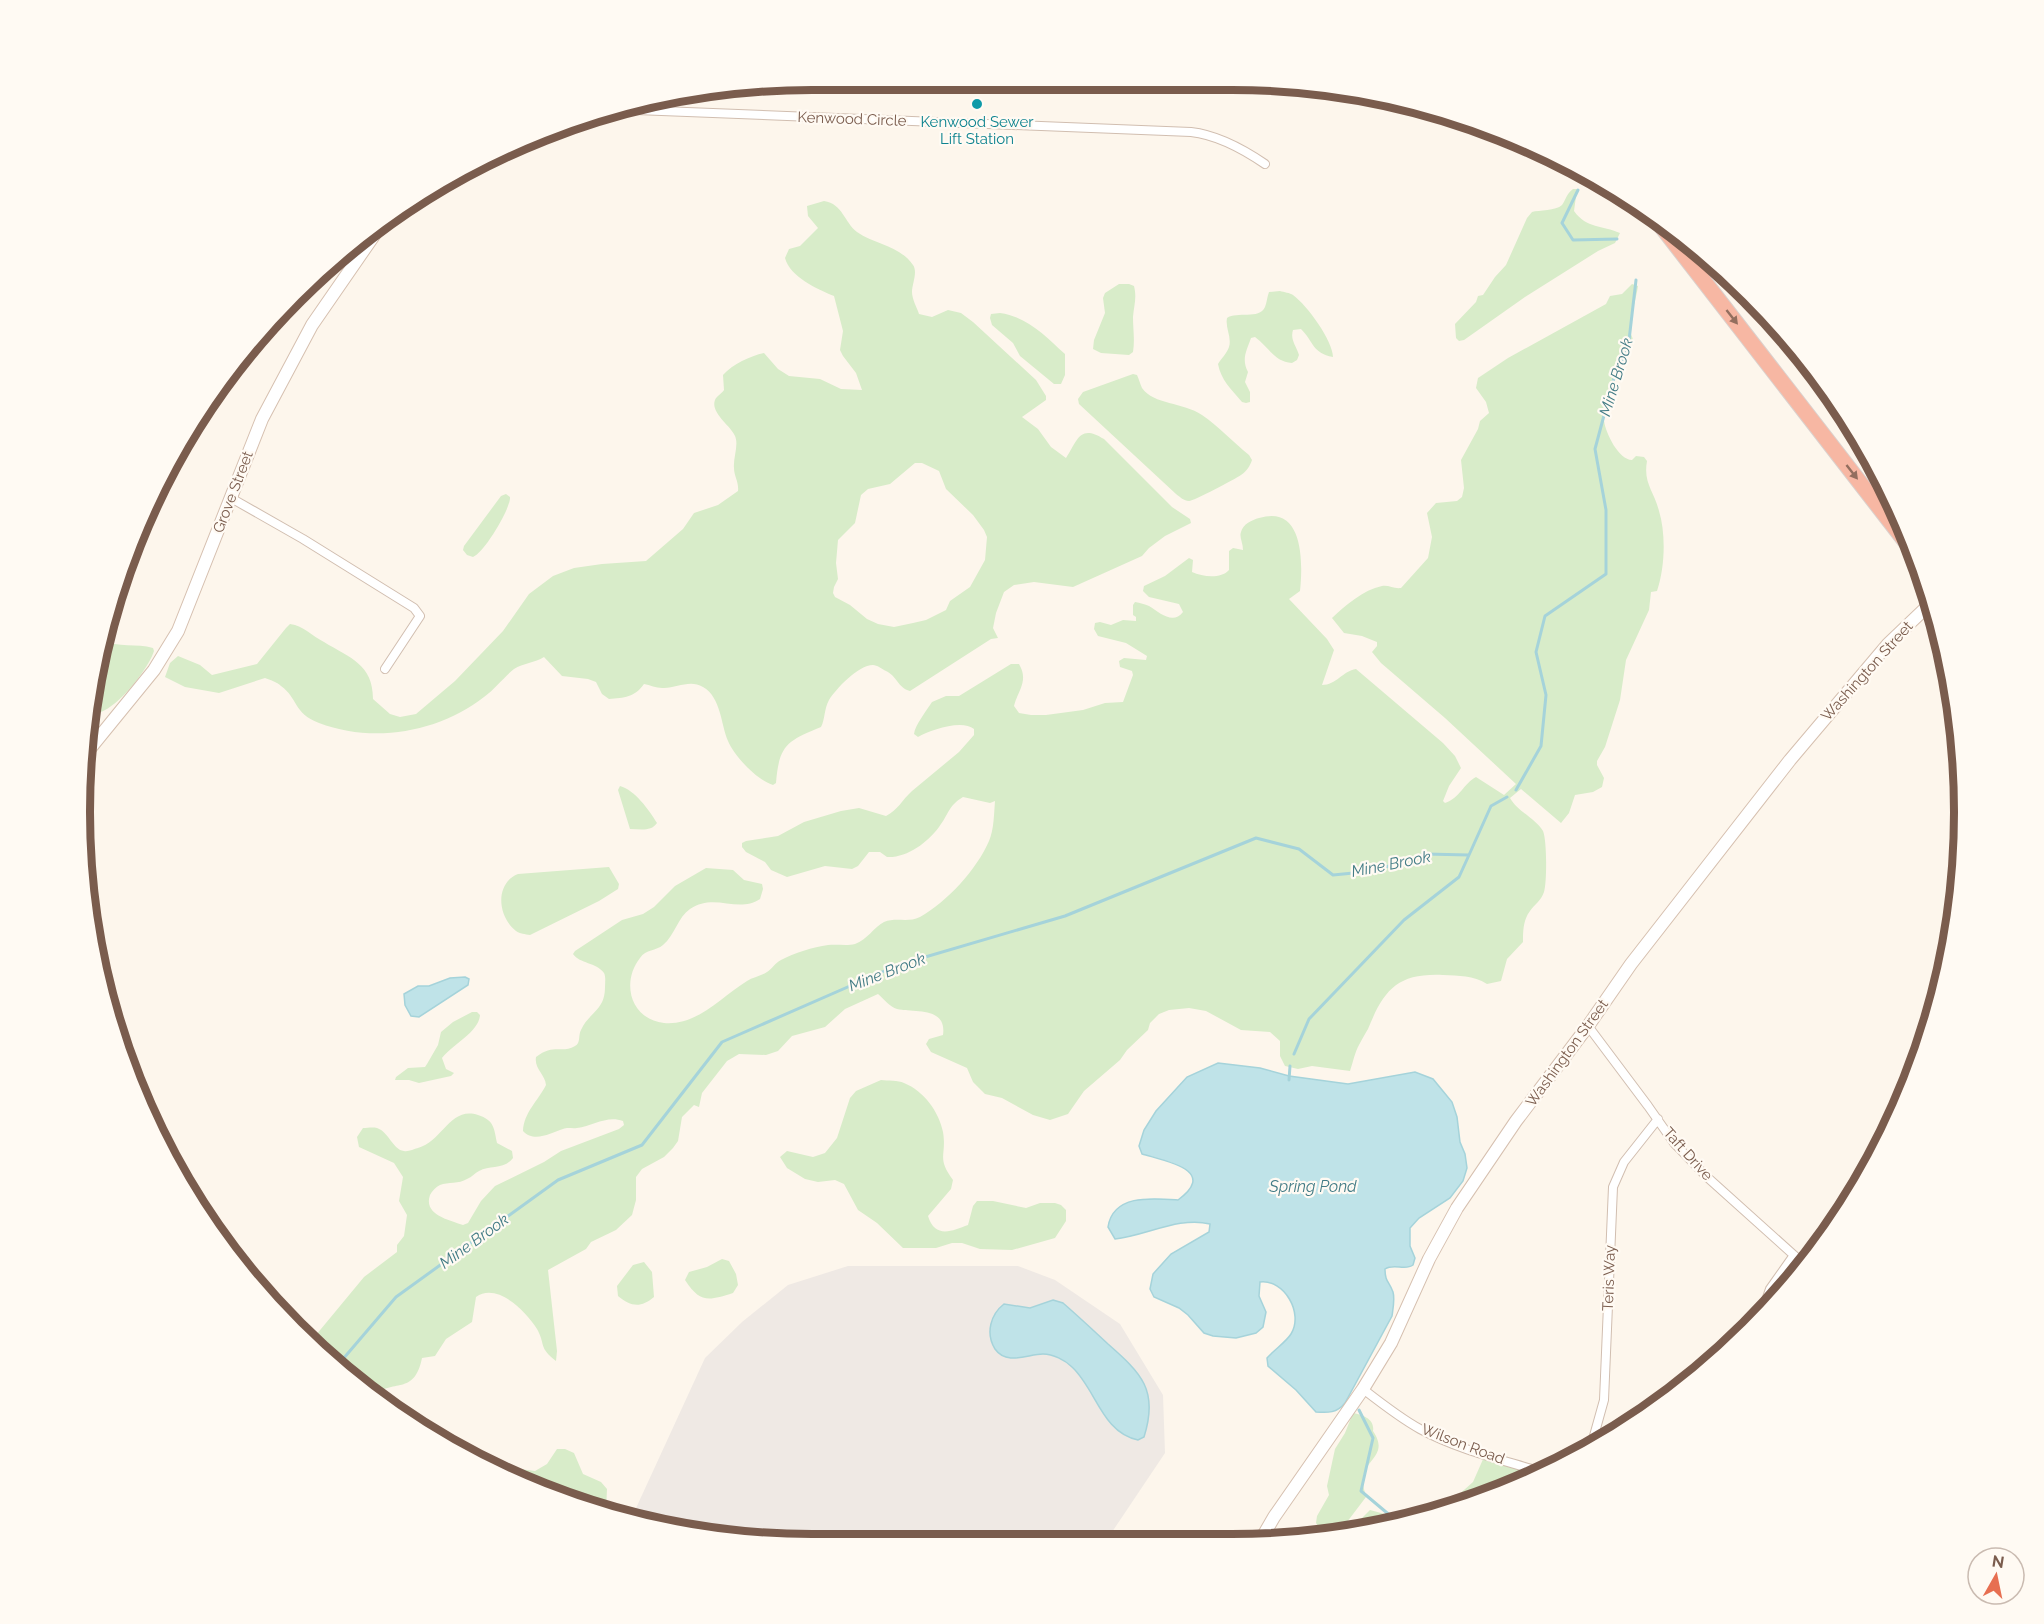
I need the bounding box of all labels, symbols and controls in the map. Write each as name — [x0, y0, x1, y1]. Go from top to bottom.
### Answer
marker: Kenwood Sewer Lift Station — [970, 97, 984, 111]
street label: Kenwood Circle — [797, 108, 907, 130]
place label: Kenwood Sewer Lift Station — [920, 113, 1034, 148]
one-way arrow — [1726, 310, 1738, 325]
water label: Mine Brook — [1595, 335, 1637, 418]
street label: Grove Street — [209, 448, 257, 536]
one-way arrow — [1845, 464, 1857, 479]
street label: Washington Street — [1817, 617, 1917, 725]
water label: Mine Brook — [1350, 847, 1433, 881]
water label: Mine Brook — [846, 949, 928, 995]
street label: Washington Street — [1522, 996, 1612, 1110]
street label: Taft Drive — [1659, 1124, 1717, 1184]
water label: Spring Pond — [1268, 1177, 1357, 1196]
water label: Mine Brook — [436, 1209, 513, 1272]
street label: Teris Way — [1599, 1245, 1619, 1311]
street label: Wilson Road — [1419, 1420, 1507, 1468]
north arrow — [1966, 1546, 2026, 1606]
text: N — [1991, 1551, 2006, 1572]

